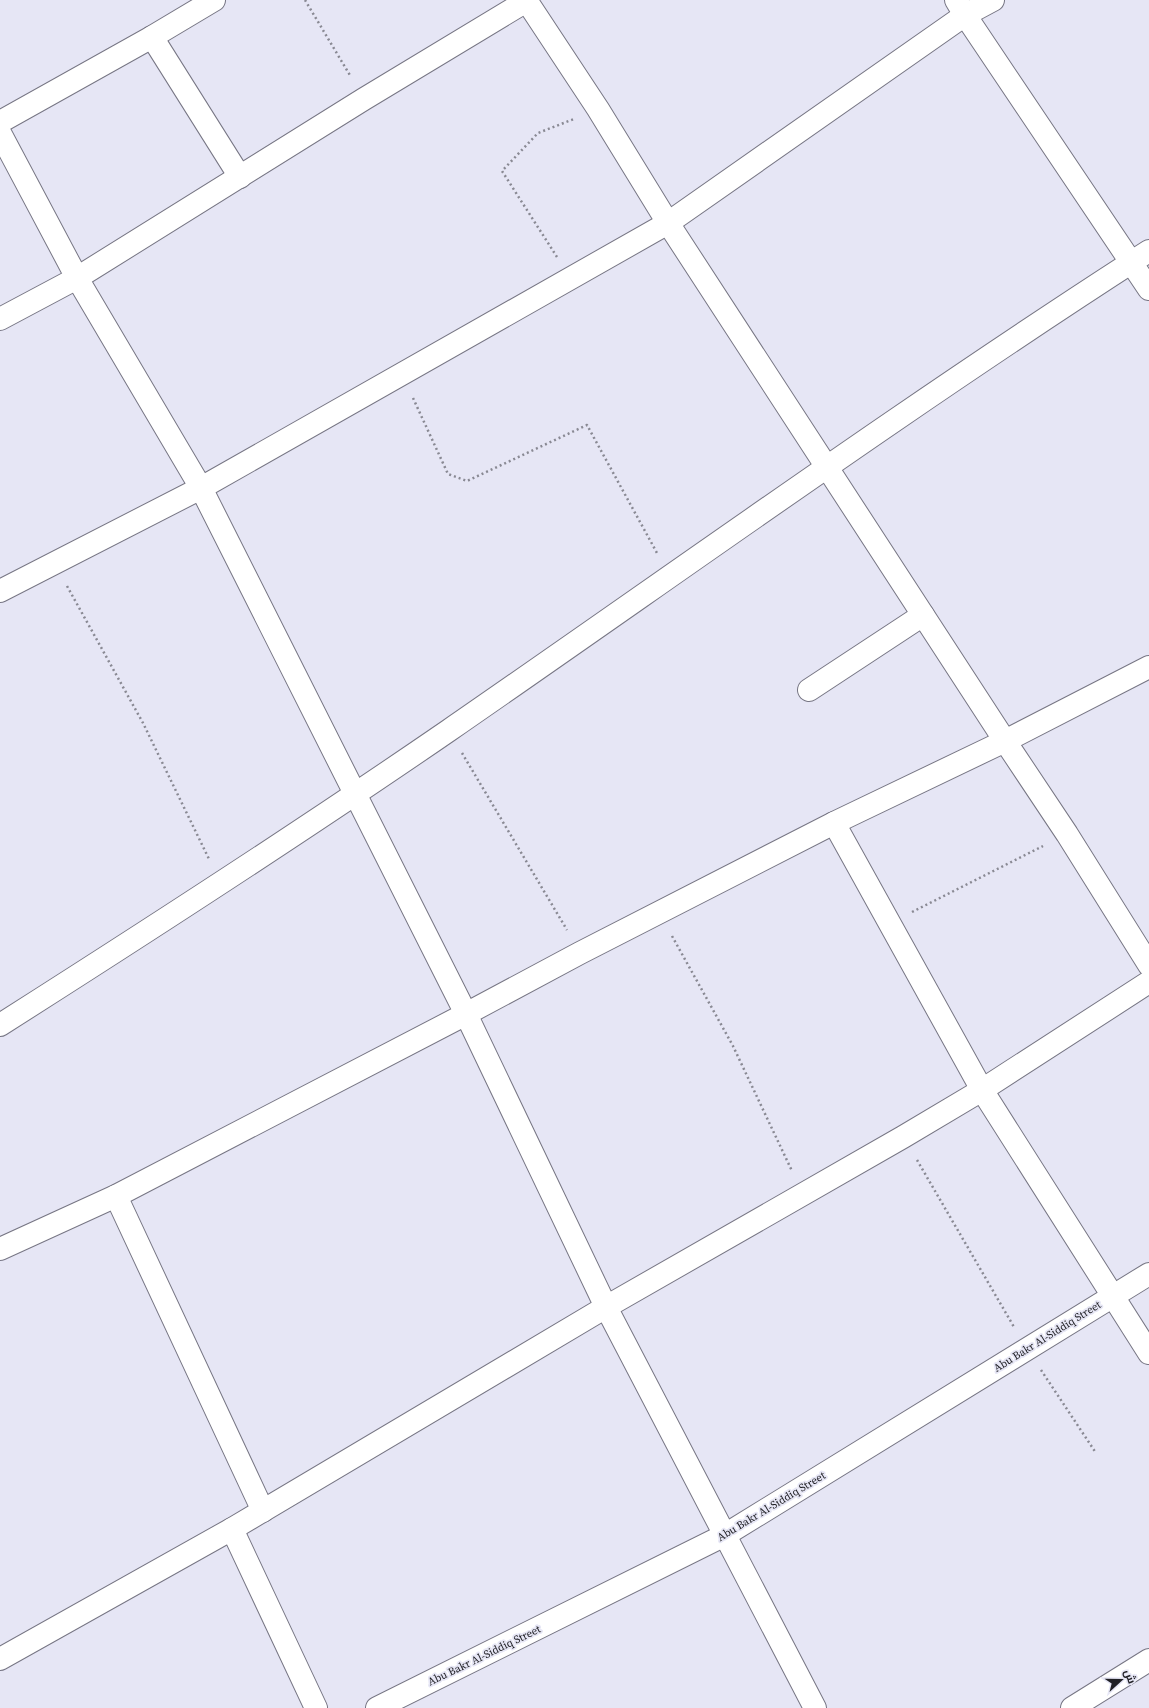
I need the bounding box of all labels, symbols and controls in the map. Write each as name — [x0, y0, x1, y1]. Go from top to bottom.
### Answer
street label: Abu Bakr Al-Siddiq Street — [991, 1297, 1104, 1376]
street label: Abu Bakr Al-Siddiq Street — [714, 1468, 829, 1545]
street label: Abu Bakr Al-Siddiq Street — [425, 1621, 544, 1689]
north arrow — [1101, 1660, 1141, 1700]
text: ش — [1120, 1667, 1139, 1686]

